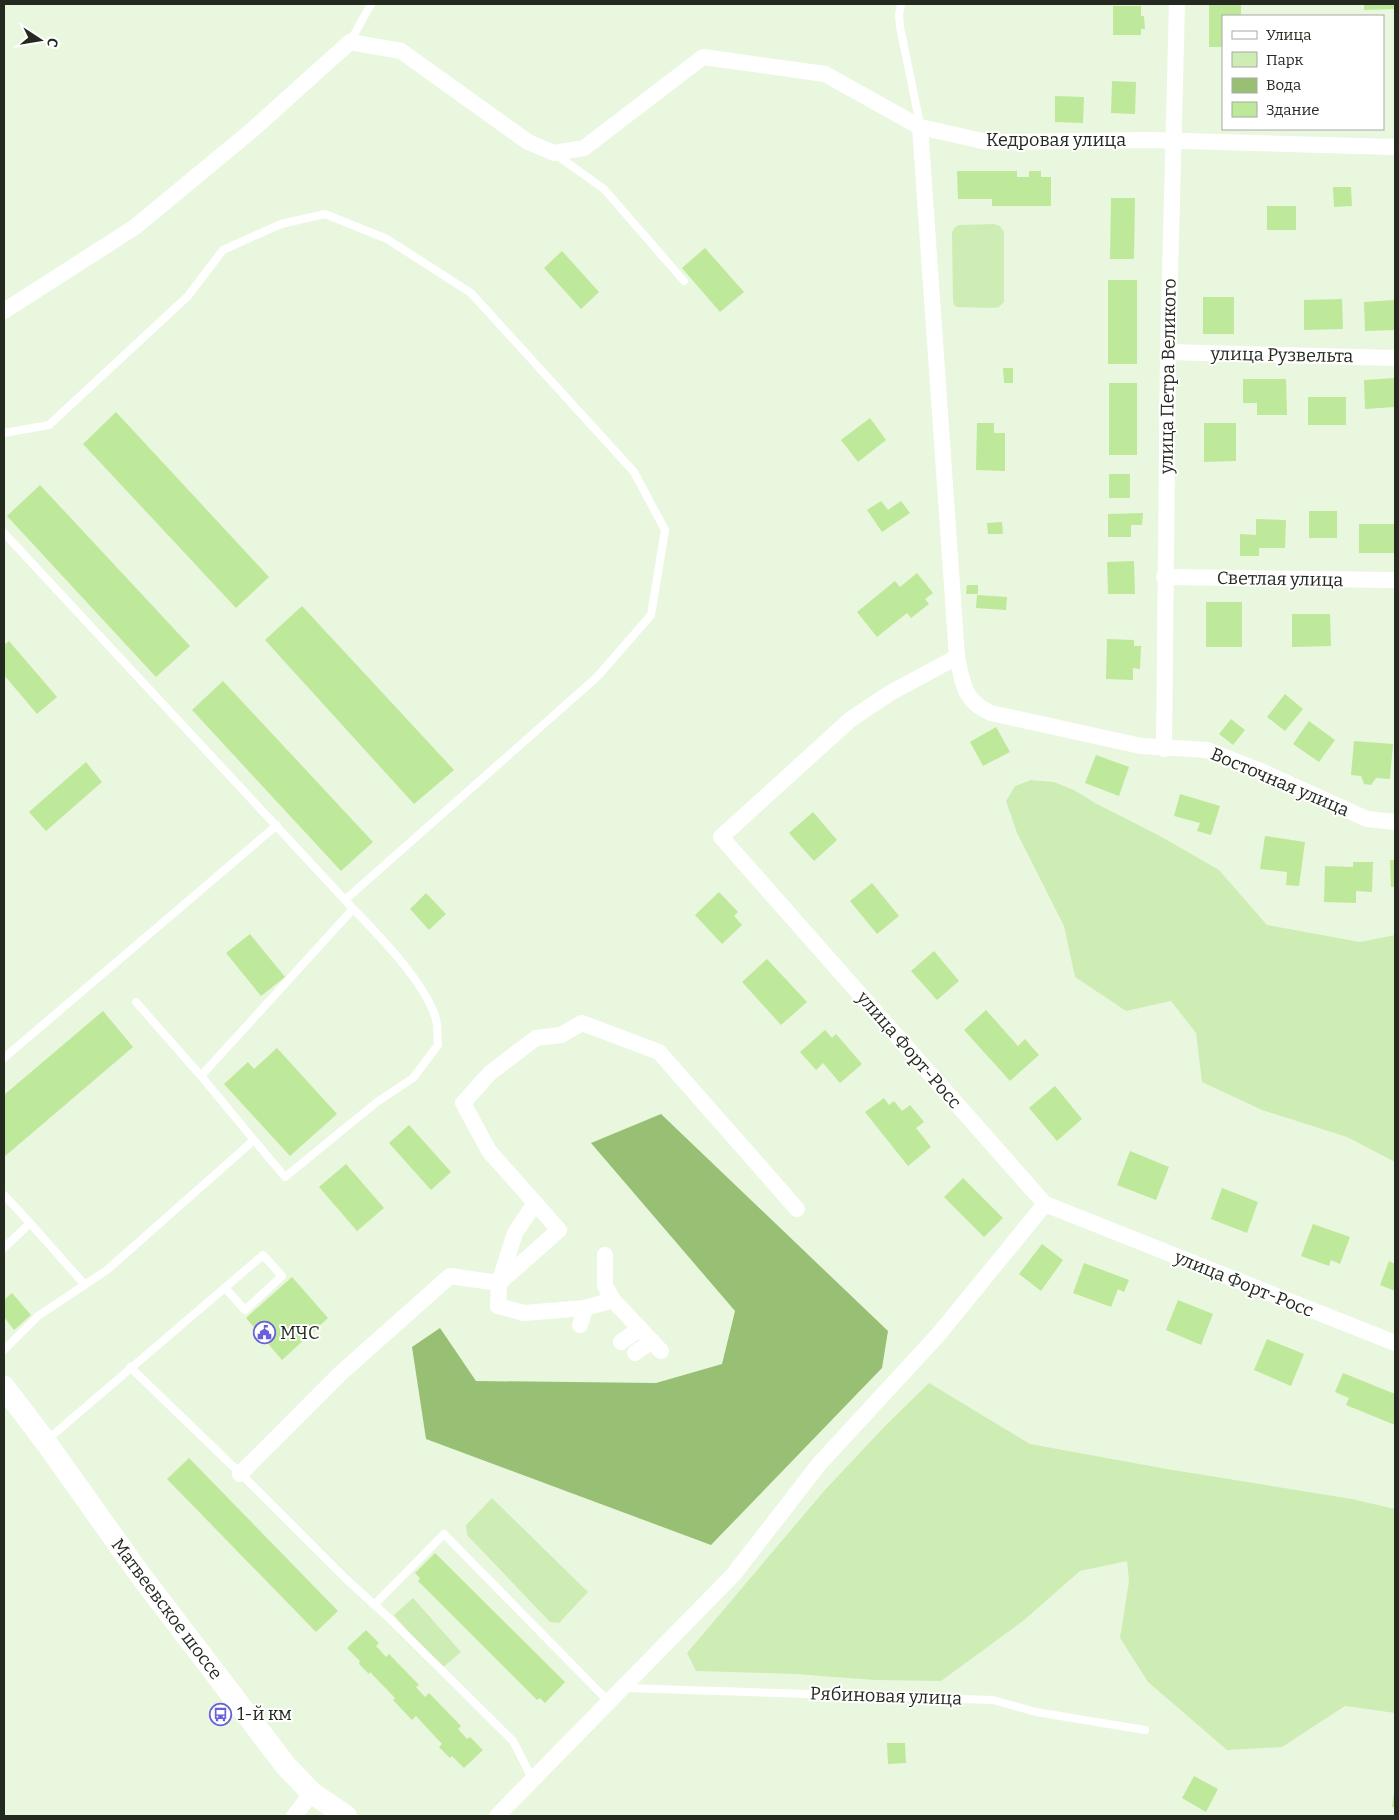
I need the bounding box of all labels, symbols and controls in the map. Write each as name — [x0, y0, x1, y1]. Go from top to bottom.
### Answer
north arrow — [15, 15, 65, 65]
legend — [1222, 15, 1384, 130]
text: Улица — [1266, 26, 1312, 44]
text: С — [43, 36, 61, 49]
text: Парк — [1266, 51, 1304, 69]
text: Вода — [1266, 76, 1301, 94]
text: Здание — [1266, 101, 1320, 119]
street label: Кедровая улица — [986, 129, 1126, 151]
street label: улица Петра Великого — [1155, 278, 1181, 475]
street label: улица Рузвельта — [1210, 343, 1354, 367]
street label: Светлая улица — [1217, 567, 1344, 591]
street label: Восточная улица — [1207, 743, 1353, 821]
street label: улица Форт-Росс — [851, 986, 966, 1113]
street label: улица Форт-Росс — [1170, 1246, 1317, 1322]
public building icon: МЧС — [252, 1321, 276, 1345]
place label: МЧС — [280, 1322, 320, 1344]
street label: Матвеевское шоссе — [107, 1534, 227, 1684]
street label: Рябиновая улица — [810, 1682, 962, 1710]
bus stop icon: 1-й км — [209, 1702, 233, 1726]
place label: 1-й км — [237, 1703, 292, 1725]

